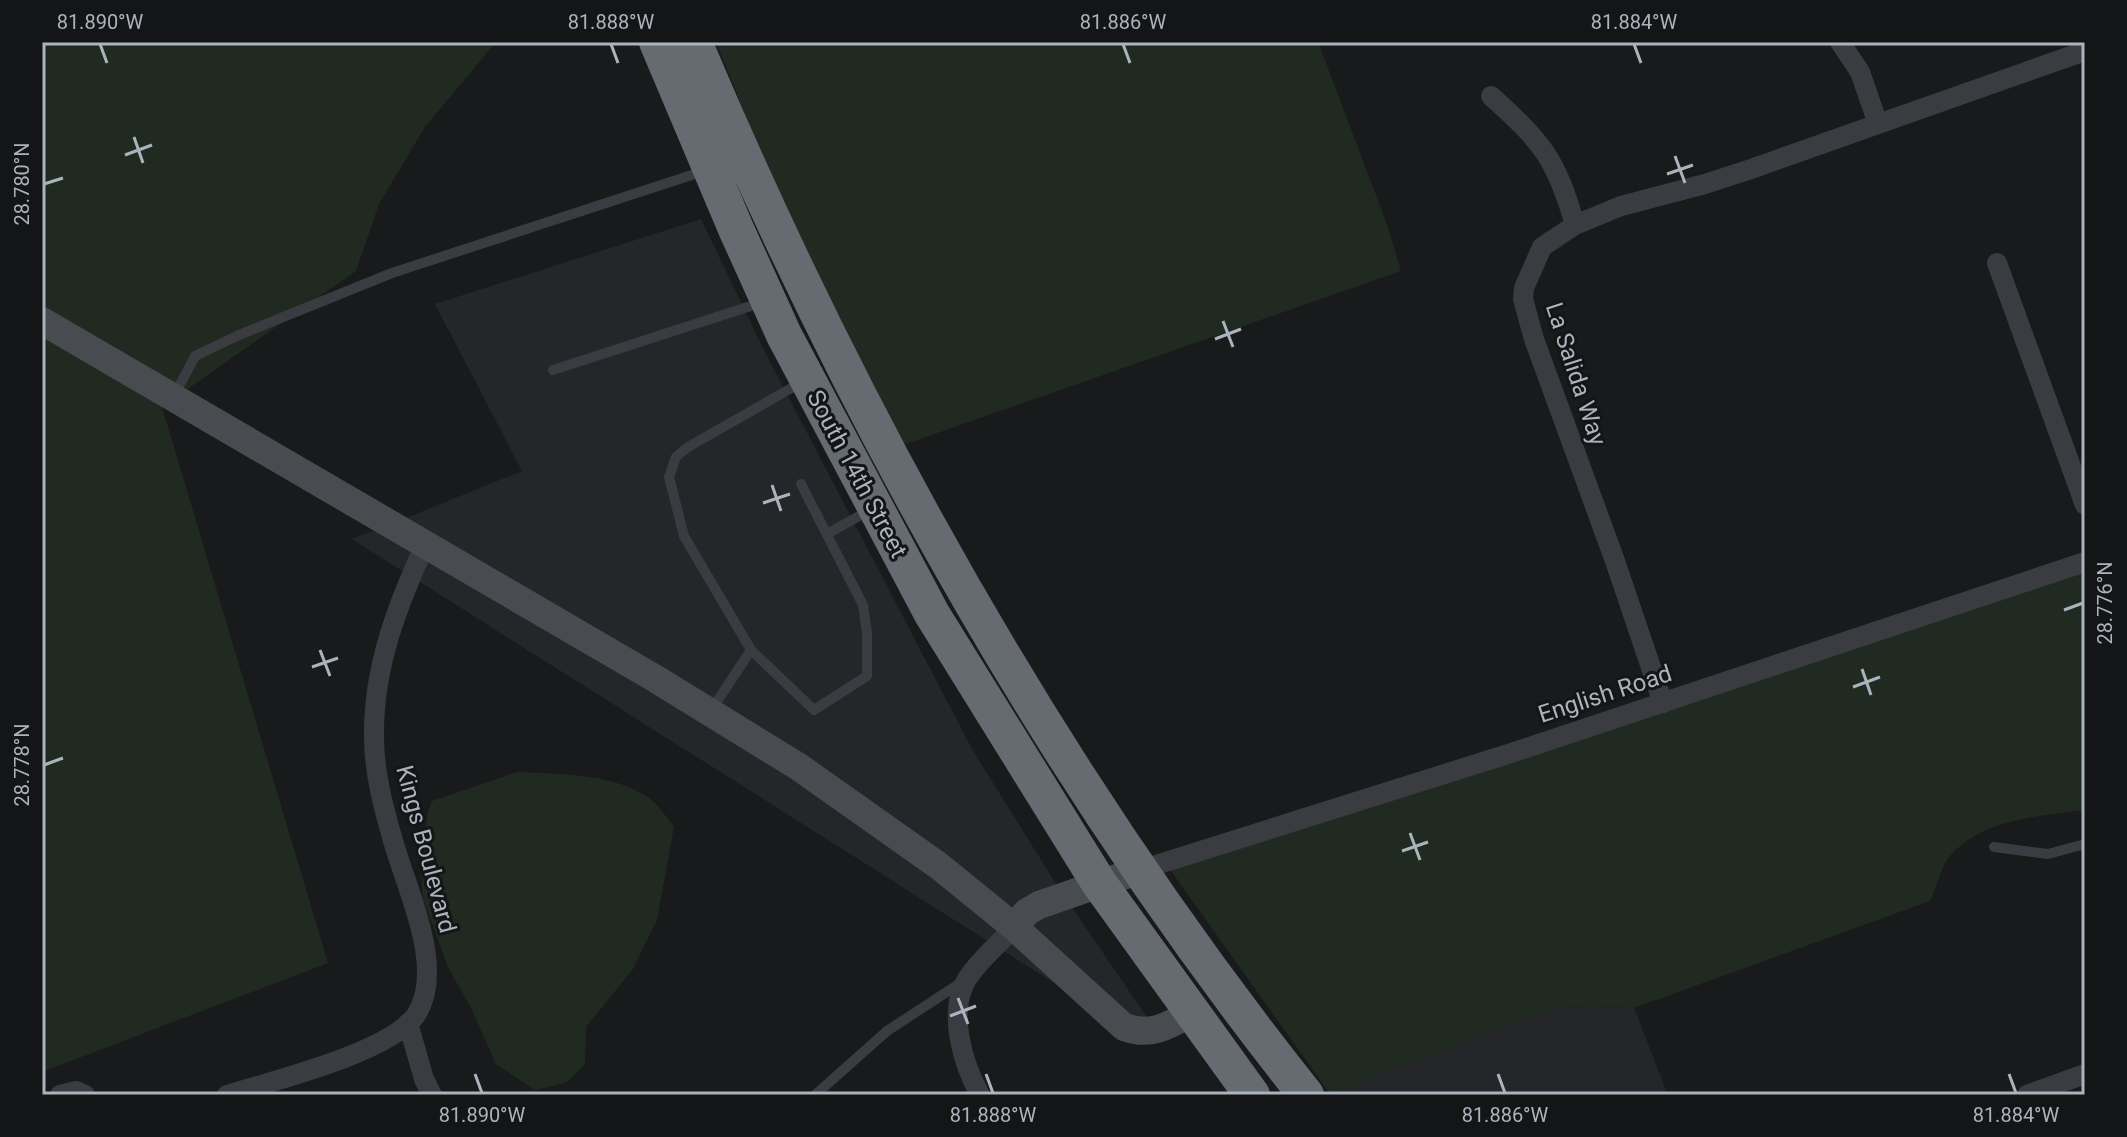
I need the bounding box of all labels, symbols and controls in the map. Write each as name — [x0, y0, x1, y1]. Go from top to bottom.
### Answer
text: 81.890°W — [57, 10, 144, 34]
text: 81.888°W — [568, 10, 655, 34]
text: 81.886°W — [1080, 10, 1167, 34]
text: 81.884°W — [1591, 10, 1678, 34]
text: 28.780°N — [10, 142, 34, 226]
street label: La Salida Way — [1540, 299, 1612, 450]
street label: South 14th Street — [801, 386, 913, 563]
text: 28.776°N — [2093, 561, 2117, 645]
street label: English Road — [1535, 659, 1675, 729]
text: 28.778°N — [10, 723, 34, 807]
street label: Kings Boulevard — [390, 762, 462, 936]
text: 81.890°W — [439, 1103, 526, 1127]
text: 81.888°W — [950, 1103, 1037, 1127]
text: 81.886°W — [1462, 1103, 1549, 1127]
text: 81.884°W — [1973, 1103, 2060, 1127]

